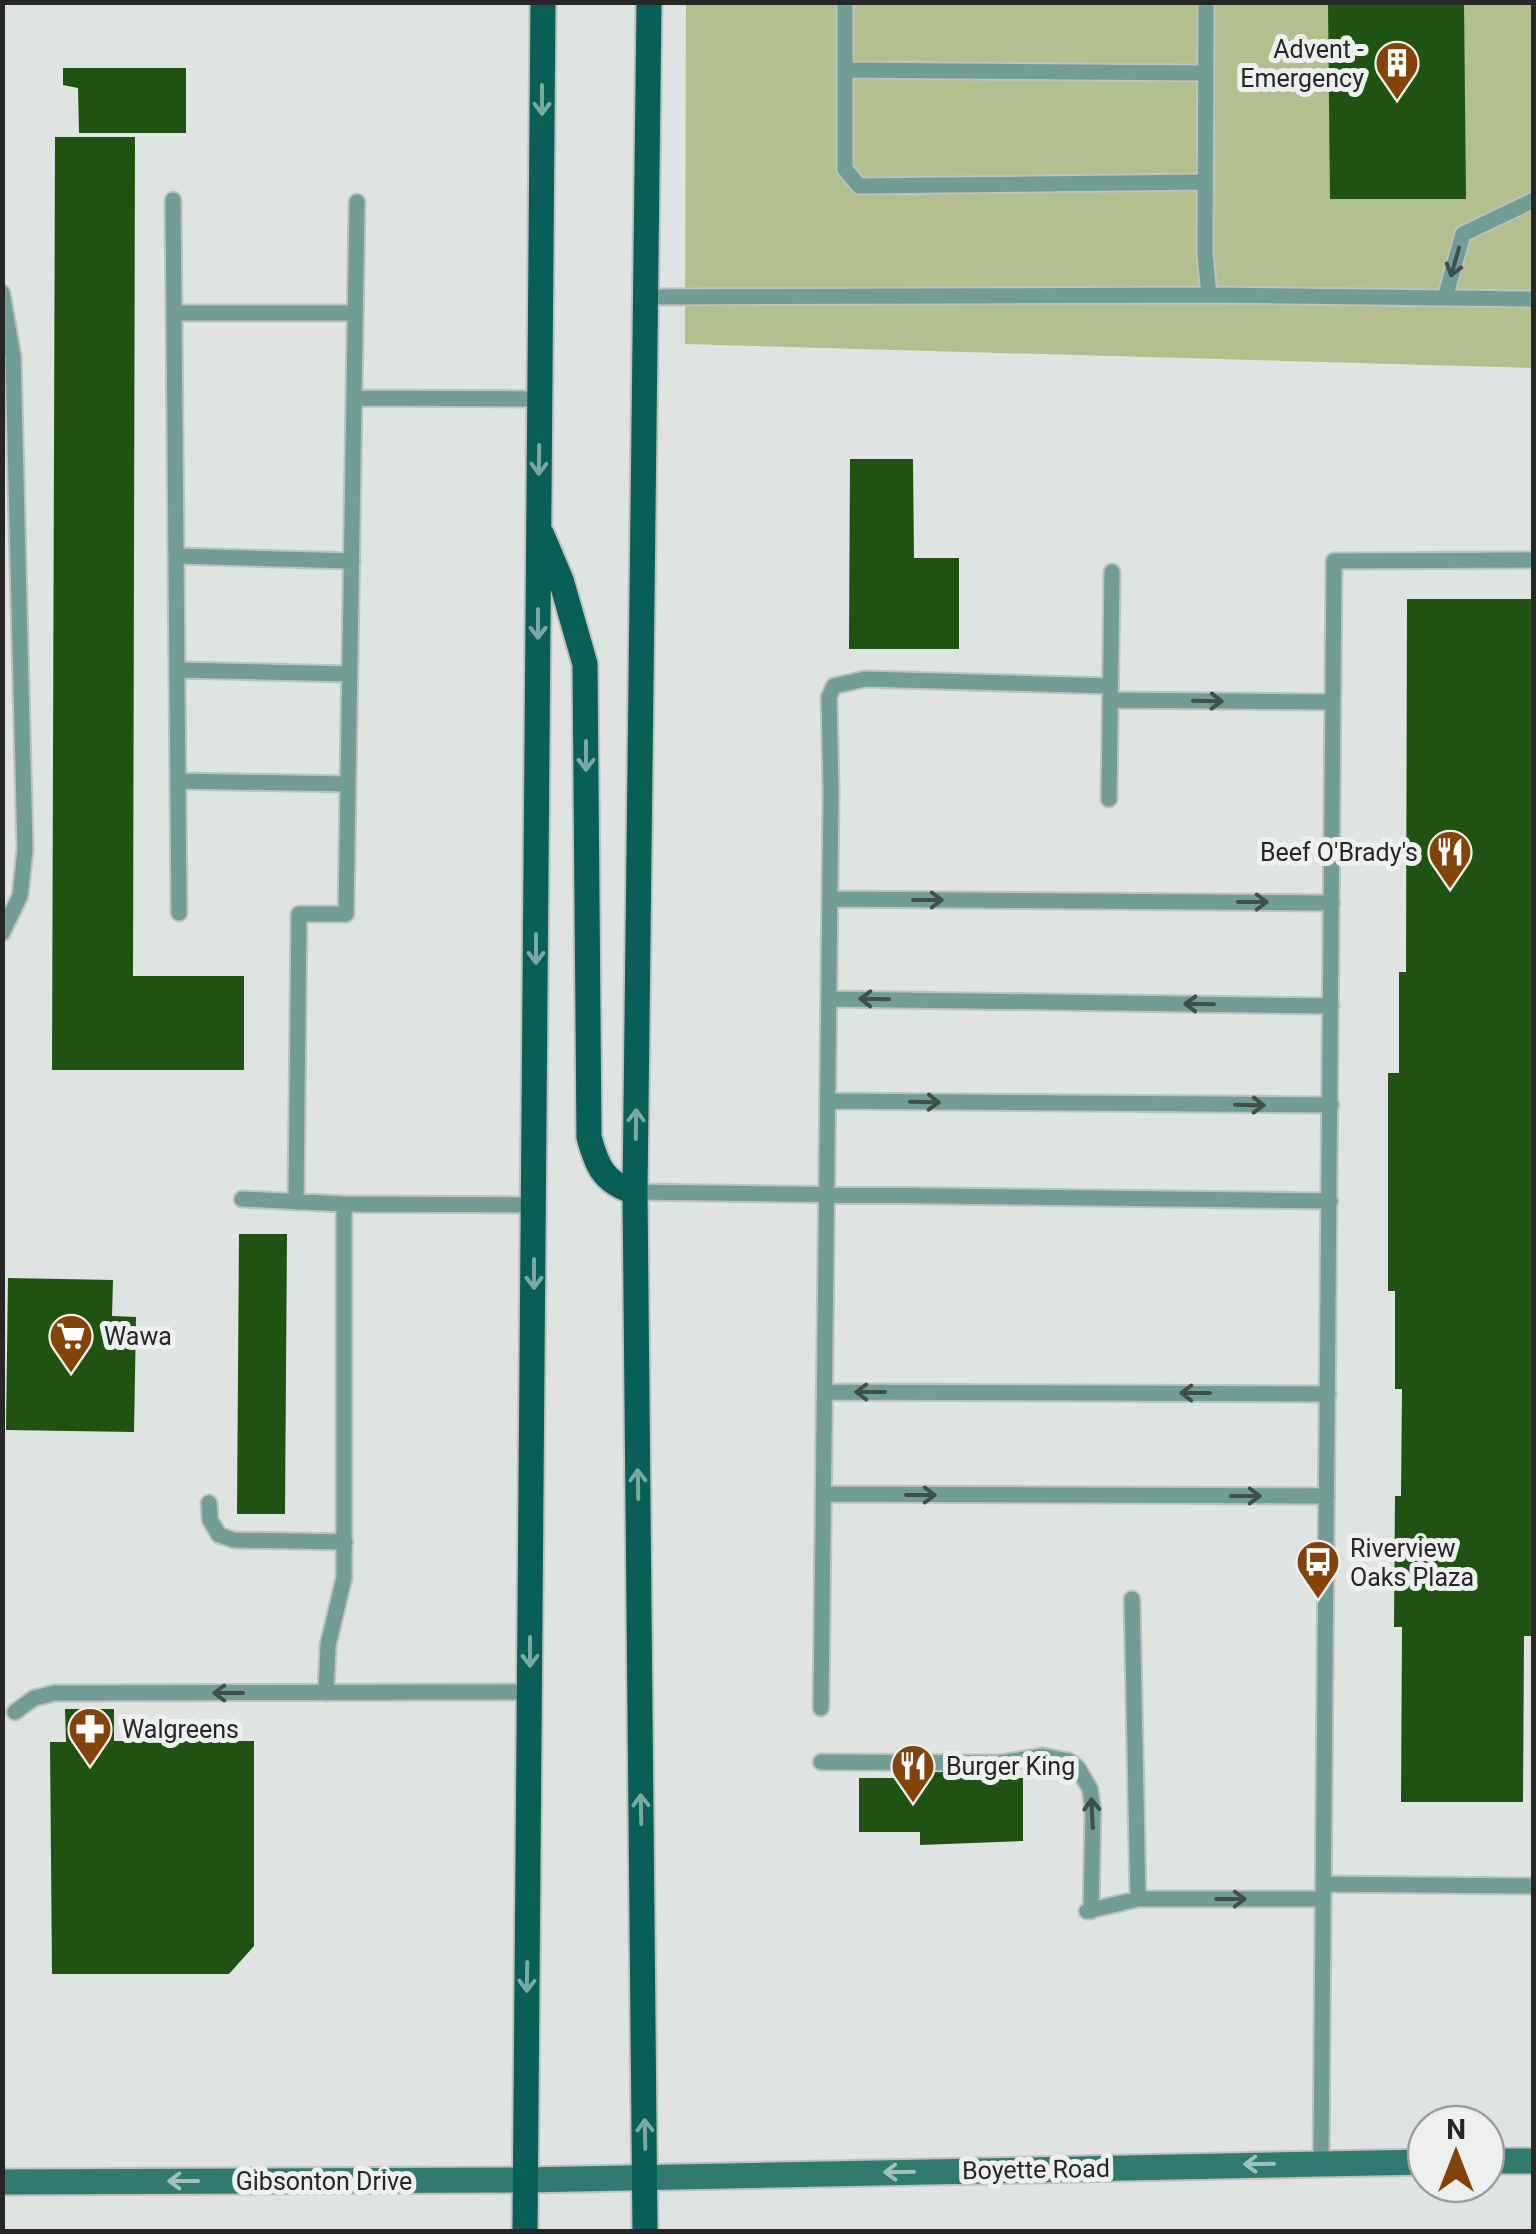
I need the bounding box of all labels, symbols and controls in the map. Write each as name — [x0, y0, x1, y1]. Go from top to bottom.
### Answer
place label: Advent - Emergency — [1240, 35, 1364, 93]
building icon: Advent - Emergency — [1374, 40, 1420, 101]
one-way arrow — [532, 82, 552, 115]
one-way arrow — [1445, 246, 1463, 277]
one-way arrow — [530, 442, 548, 475]
one-way arrow — [528, 606, 548, 639]
one-way arrow — [1190, 692, 1223, 710]
one-way arrow — [576, 738, 596, 771]
restaurant icon: Beef O'Brady's — [1427, 829, 1473, 890]
place label: Beef O'Brady's — [1260, 838, 1418, 867]
one-way arrow — [911, 890, 943, 909]
one-way arrow — [1236, 892, 1268, 912]
one-way arrow — [526, 932, 546, 964]
one-way arrow — [858, 990, 890, 1008]
one-way arrow — [1183, 995, 1215, 1014]
one-way arrow — [908, 1092, 941, 1112]
one-way arrow — [1234, 1095, 1266, 1114]
one-way arrow — [626, 1109, 646, 1142]
one-way arrow — [524, 1257, 543, 1289]
supermarket icon: Wawa — [48, 1313, 94, 1374]
place label: Wawa — [104, 1322, 172, 1351]
one-way arrow — [855, 1382, 888, 1402]
one-way arrow — [1180, 1384, 1212, 1403]
one-way arrow — [628, 1469, 648, 1502]
one-way arrow — [904, 1486, 937, 1504]
one-way arrow — [1230, 1486, 1262, 1506]
place label: Riverview Oaks Plaza — [1350, 1534, 1474, 1592]
bus stop icon: Riverview Oaks Plaza — [1295, 1539, 1341, 1600]
one-way arrow — [521, 1635, 540, 1667]
one-way arrow — [213, 1684, 246, 1702]
pharmacy icon: Walgreens — [67, 1706, 113, 1767]
place label: Walgreens — [122, 1715, 239, 1744]
restaurant icon: Burger King — [890, 1743, 936, 1804]
place label: Burger King — [946, 1752, 1075, 1781]
one-way arrow — [632, 1794, 651, 1826]
one-way arrow — [1082, 1798, 1101, 1830]
one-way arrow — [1214, 1890, 1246, 1908]
one-way arrow — [518, 1960, 536, 1992]
north arrow — [1406, 2104, 1506, 2204]
text: N — [1446, 2113, 1466, 2146]
one-way arrow — [636, 2119, 654, 2152]
street label: Boyette Road — [962, 2154, 1110, 2185]
one-way arrow — [1243, 2154, 1276, 2174]
one-way arrow — [883, 2162, 915, 2181]
street label: Gibsonton Drive — [236, 2167, 412, 2196]
one-way arrow — [167, 2172, 200, 2190]

